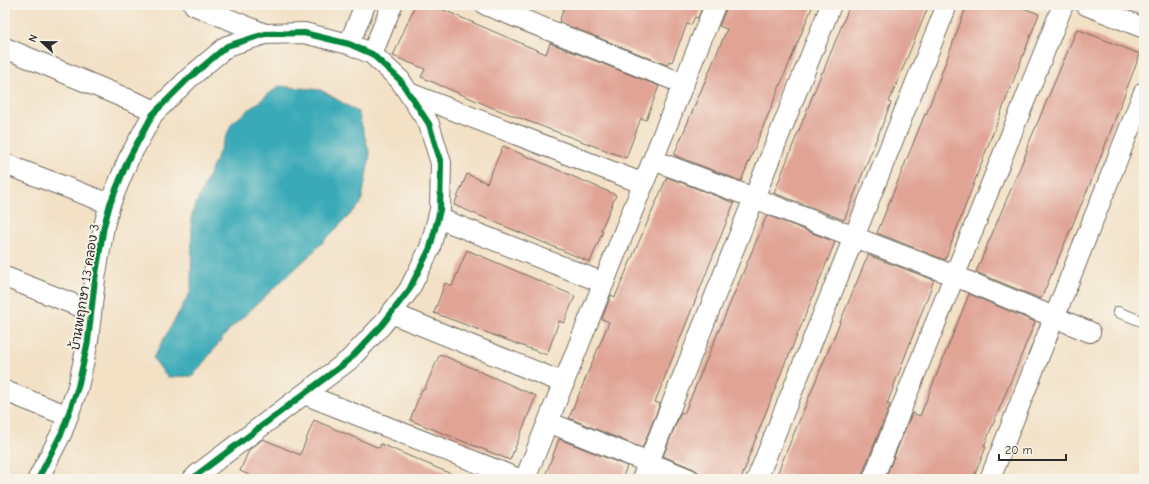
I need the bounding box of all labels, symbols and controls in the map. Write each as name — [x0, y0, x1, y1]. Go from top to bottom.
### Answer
north arrow — [22, 22, 62, 62]
text: N — [26, 33, 41, 44]
street label: บ้านพฤกษา 13 คลอง 3 — [66, 223, 103, 351]
scale bar — [999, 436, 1066, 462]
text: 20 m — [1005, 443, 1033, 457]

